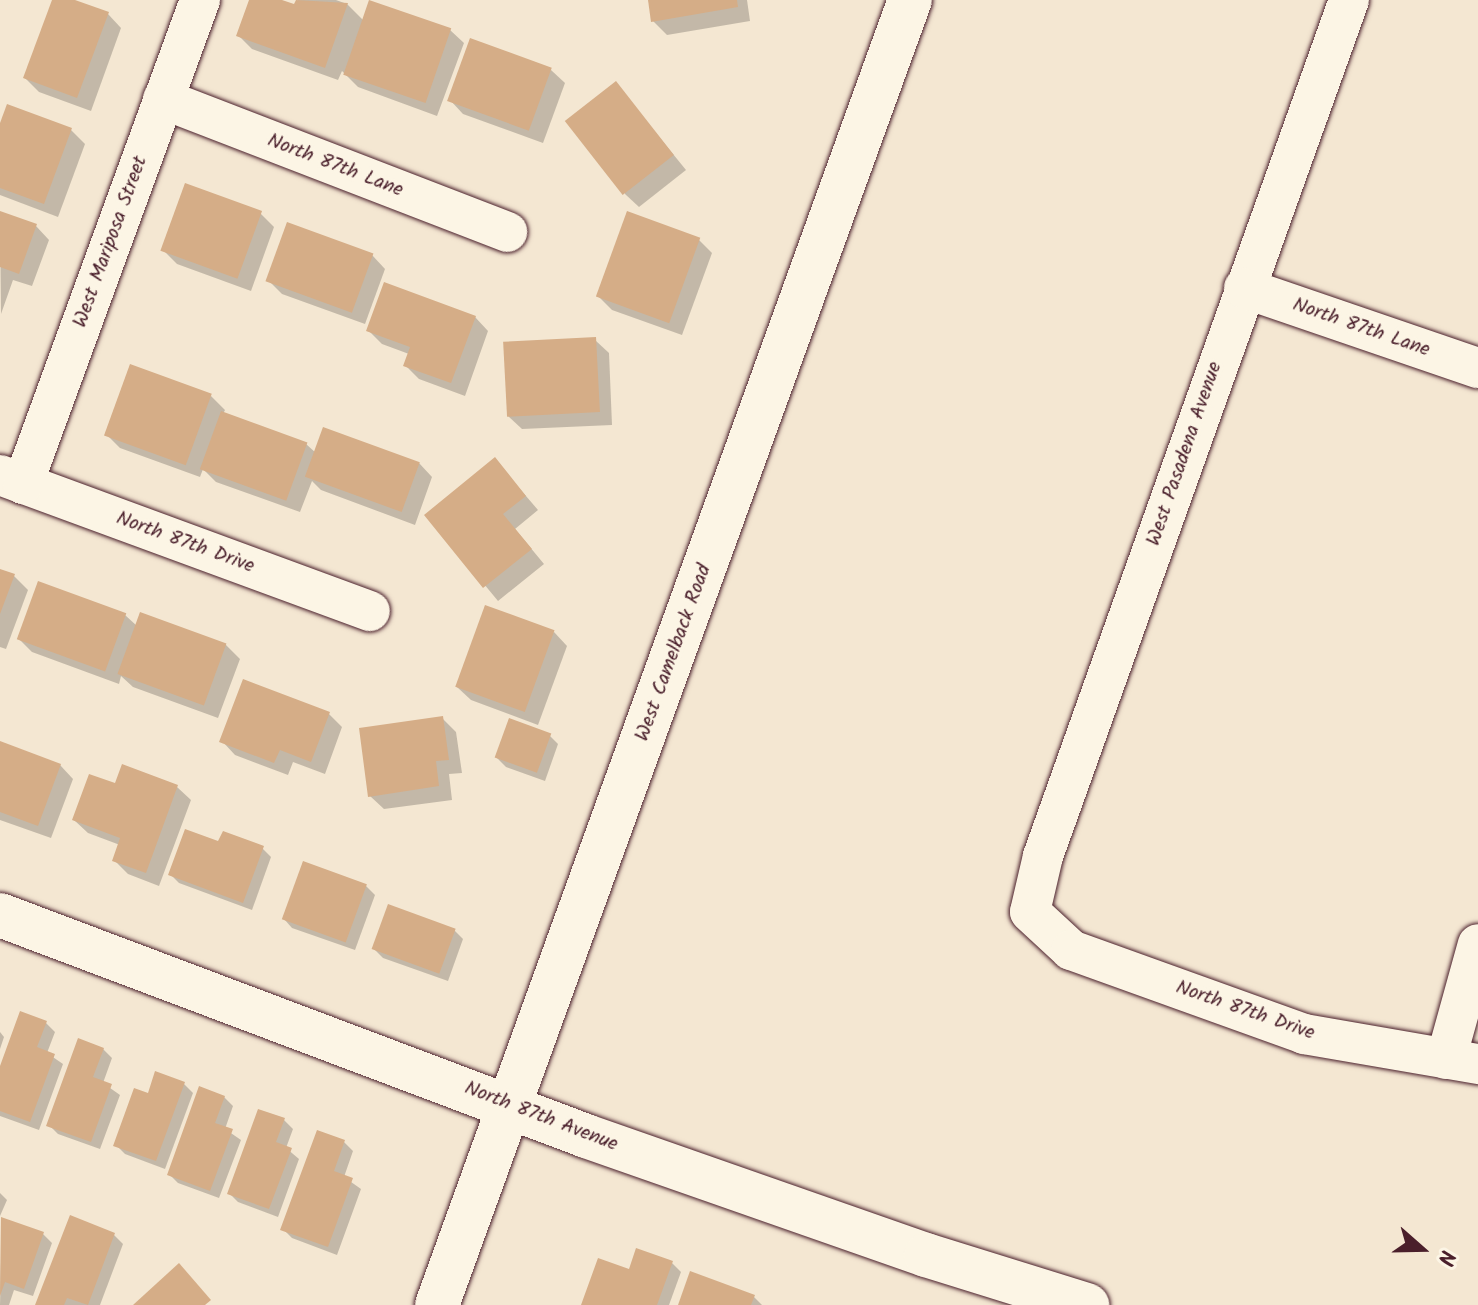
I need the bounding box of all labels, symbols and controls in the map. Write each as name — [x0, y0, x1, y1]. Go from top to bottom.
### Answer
street label: North 87th Lane — [264, 129, 406, 203]
street label: West Mariposa Street — [69, 153, 153, 331]
street label: North 87th Lane — [1289, 293, 1433, 363]
street label: West Pasadena Avenue — [1142, 359, 1228, 549]
street label: North 87th Drive — [113, 507, 257, 579]
street label: West Camelback Road — [631, 561, 717, 745]
street label: North 87th Drive — [1172, 976, 1318, 1046]
street label: North 87th Avenue — [461, 1077, 621, 1157]
north arrow — [1382, 1209, 1462, 1289]
text: N — [1426, 1245, 1464, 1270]

